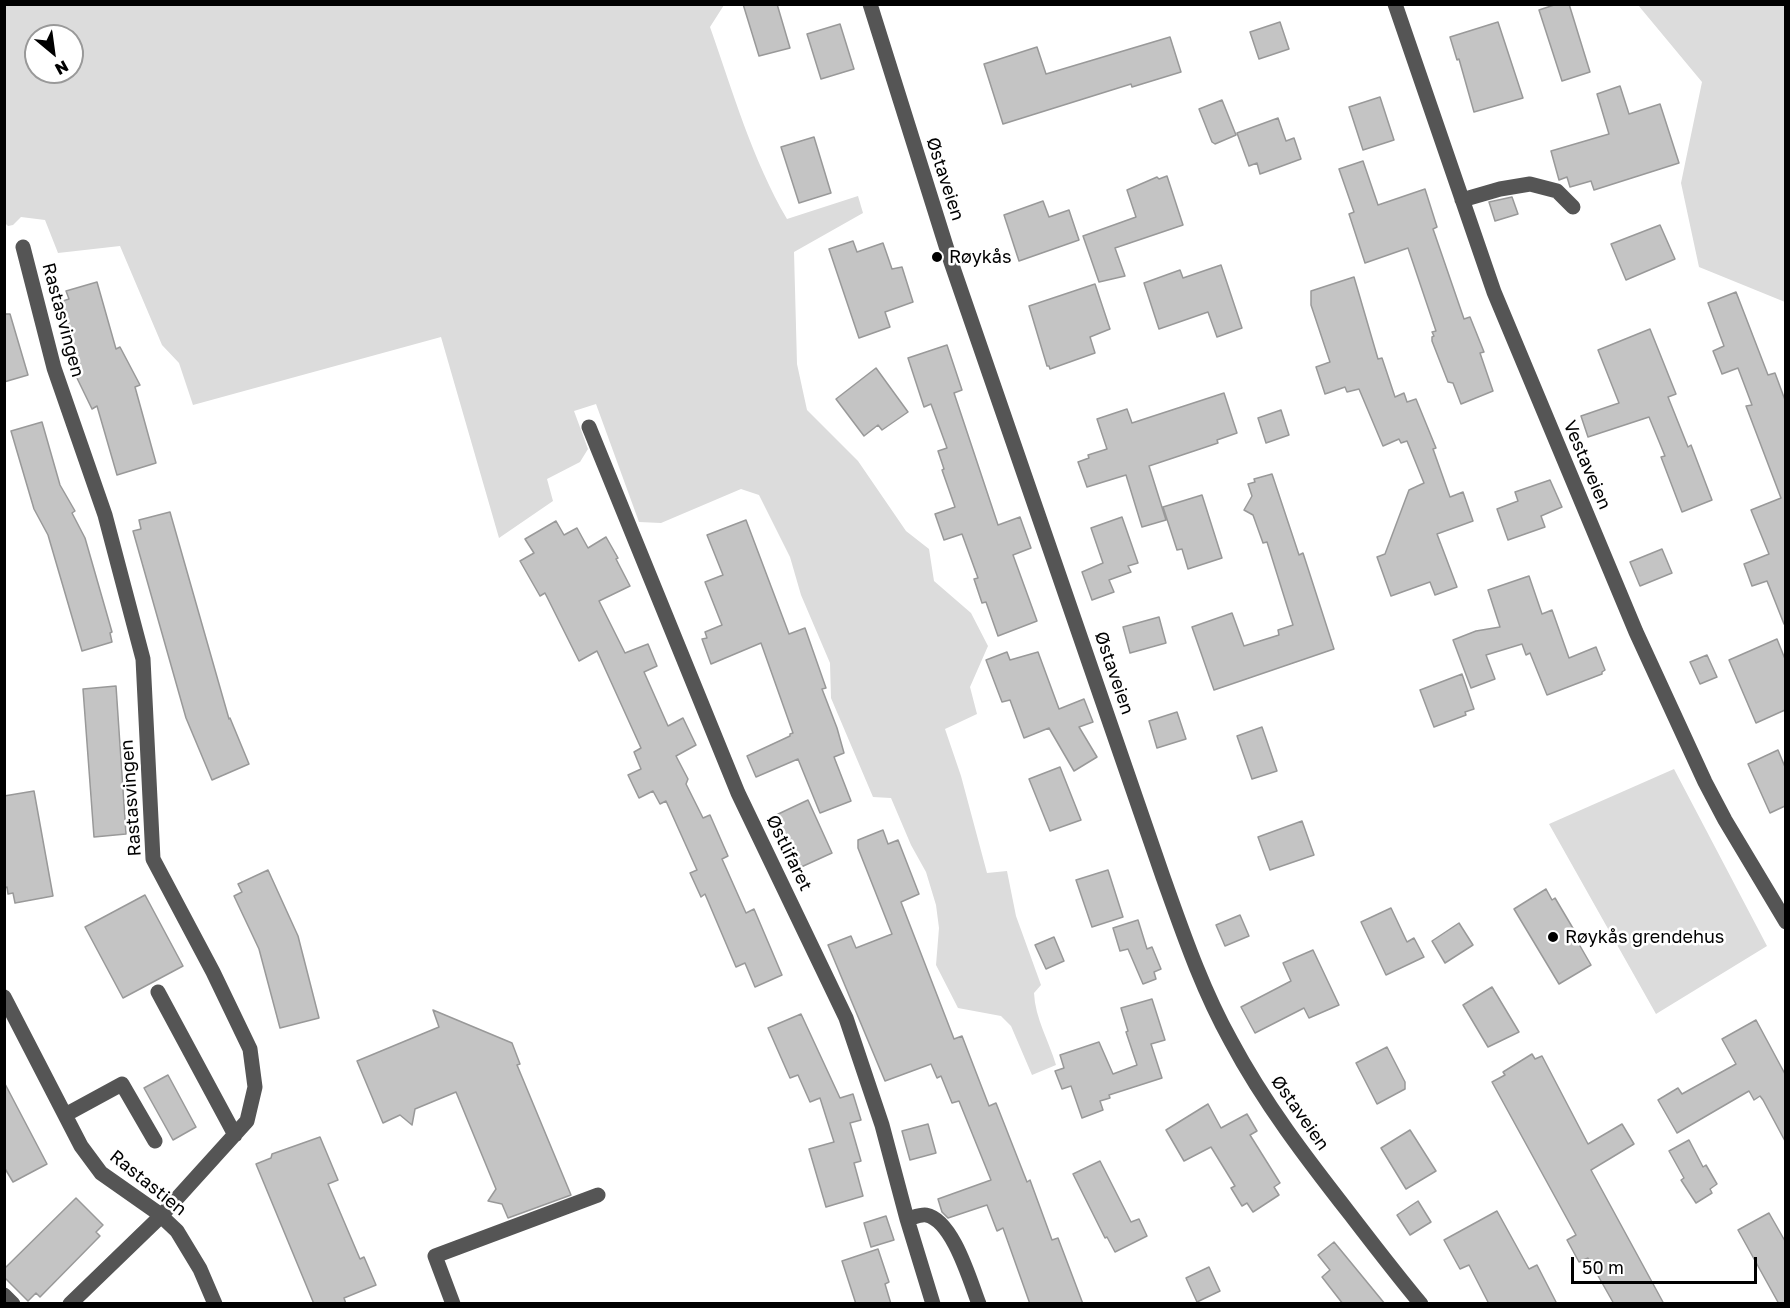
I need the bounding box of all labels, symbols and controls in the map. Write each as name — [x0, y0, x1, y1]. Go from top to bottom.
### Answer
north arrow — [24, 24, 84, 84]
text: N — [52, 56, 72, 80]
street label: Østaveien — [921, 135, 969, 223]
place label: Røykås — [949, 246, 1011, 268]
marker: Røykås — [930, 250, 944, 264]
street label: Rastasvingen — [37, 261, 89, 379]
street label: Vestaveien — [1559, 417, 1615, 513]
street label: Østaveien — [1090, 629, 1138, 717]
street label: Rastasvingen — [116, 739, 146, 857]
street label: Østlifaret — [761, 812, 817, 894]
place label: Røykås grendehus — [1565, 926, 1724, 948]
marker: Røykås grendehus — [1546, 930, 1560, 944]
street label: Østaveien — [1266, 1071, 1334, 1155]
street label: Rastastien — [105, 1146, 191, 1220]
scale bar — [1574, 1245, 1760, 1283]
text: 50 m — [1582, 1256, 1624, 1278]

